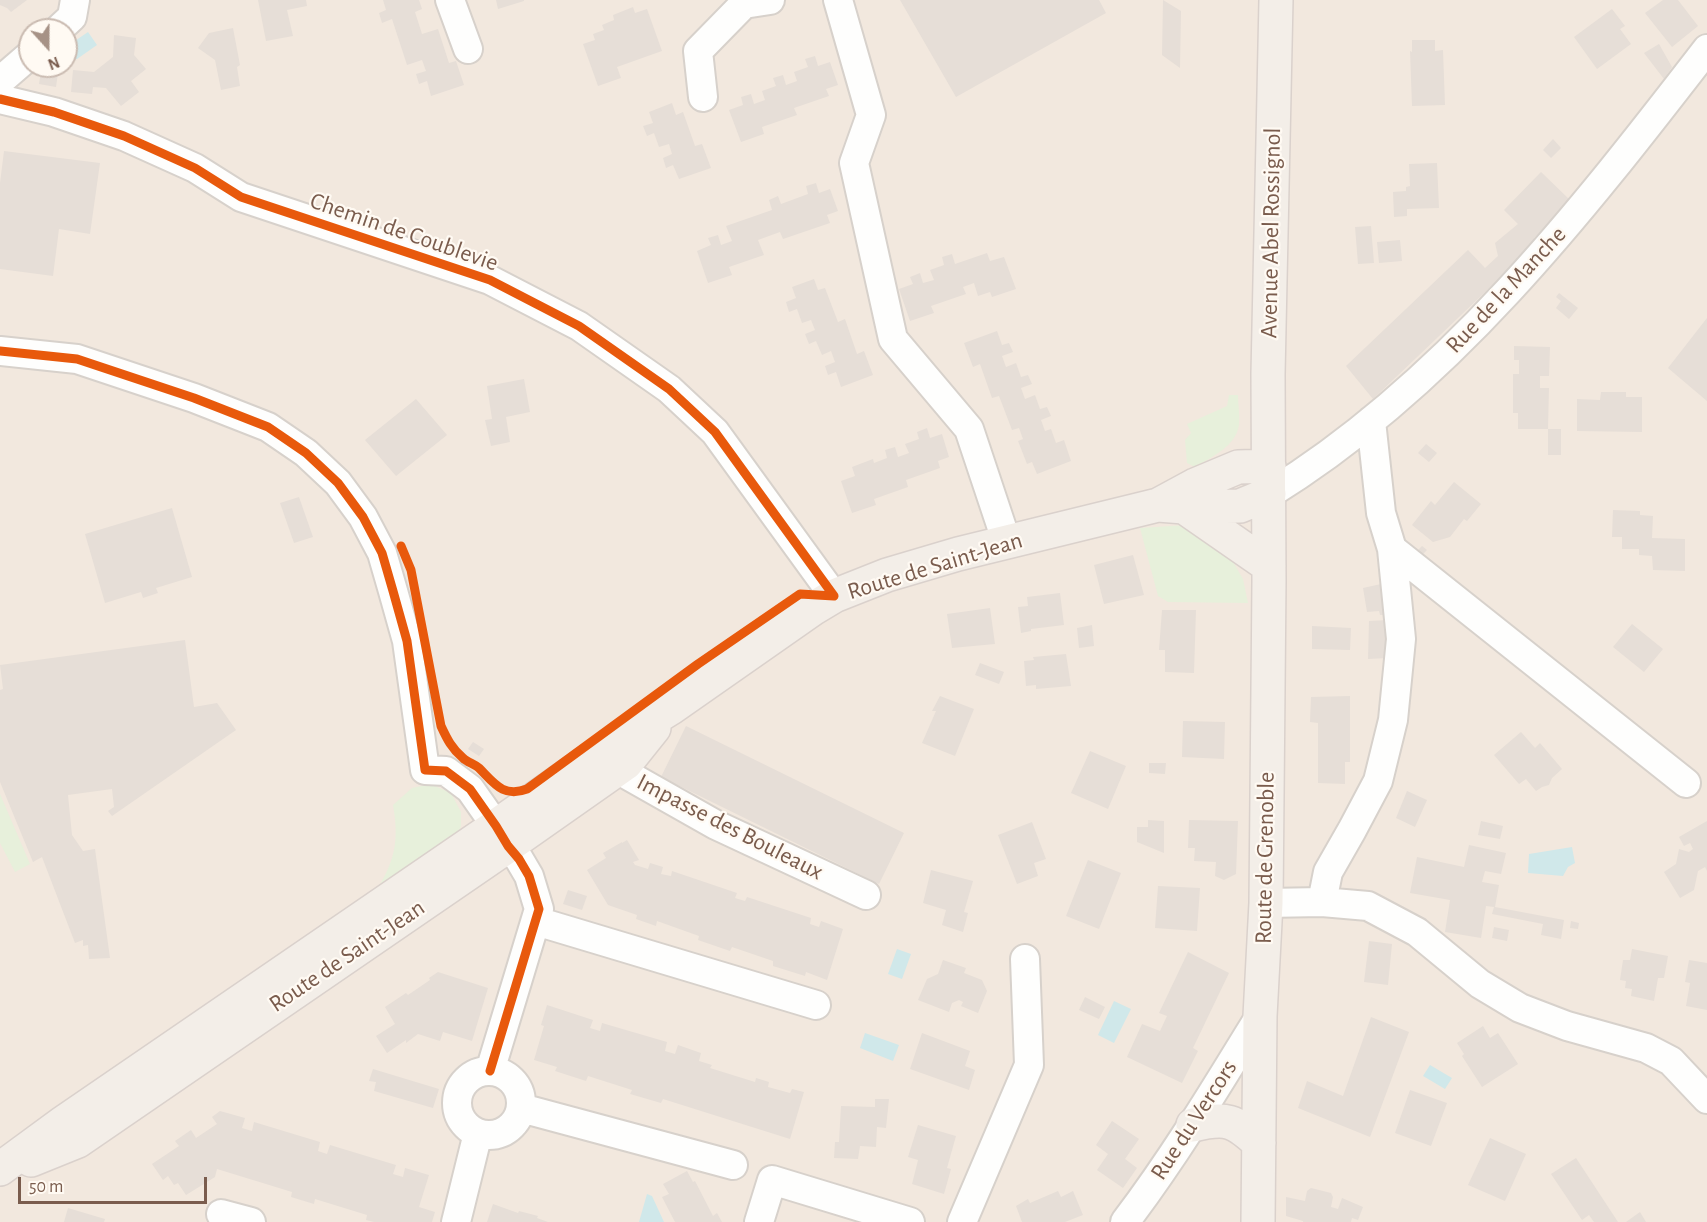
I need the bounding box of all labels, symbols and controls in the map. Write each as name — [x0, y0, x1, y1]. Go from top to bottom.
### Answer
north arrow — [18, 18, 78, 78]
text: N — [46, 53, 62, 72]
street label: Avenue Abel Rossignol — [1255, 127, 1287, 339]
street label: Chemin de Coublevie — [306, 186, 502, 278]
street label: Rue de la Manche — [1440, 220, 1572, 360]
street label: Route de Saint-Jean — [844, 526, 1026, 606]
street label: Impasse des Bouleaux — [632, 768, 828, 886]
street label: Route de Grenoble — [1249, 772, 1281, 944]
street label: Route de Saint-Jean — [264, 893, 430, 1019]
street label: Rue du Vercors — [1145, 1055, 1243, 1185]
scale bar — [21, 1165, 210, 1203]
text: 50 m — [29, 1178, 63, 1196]

